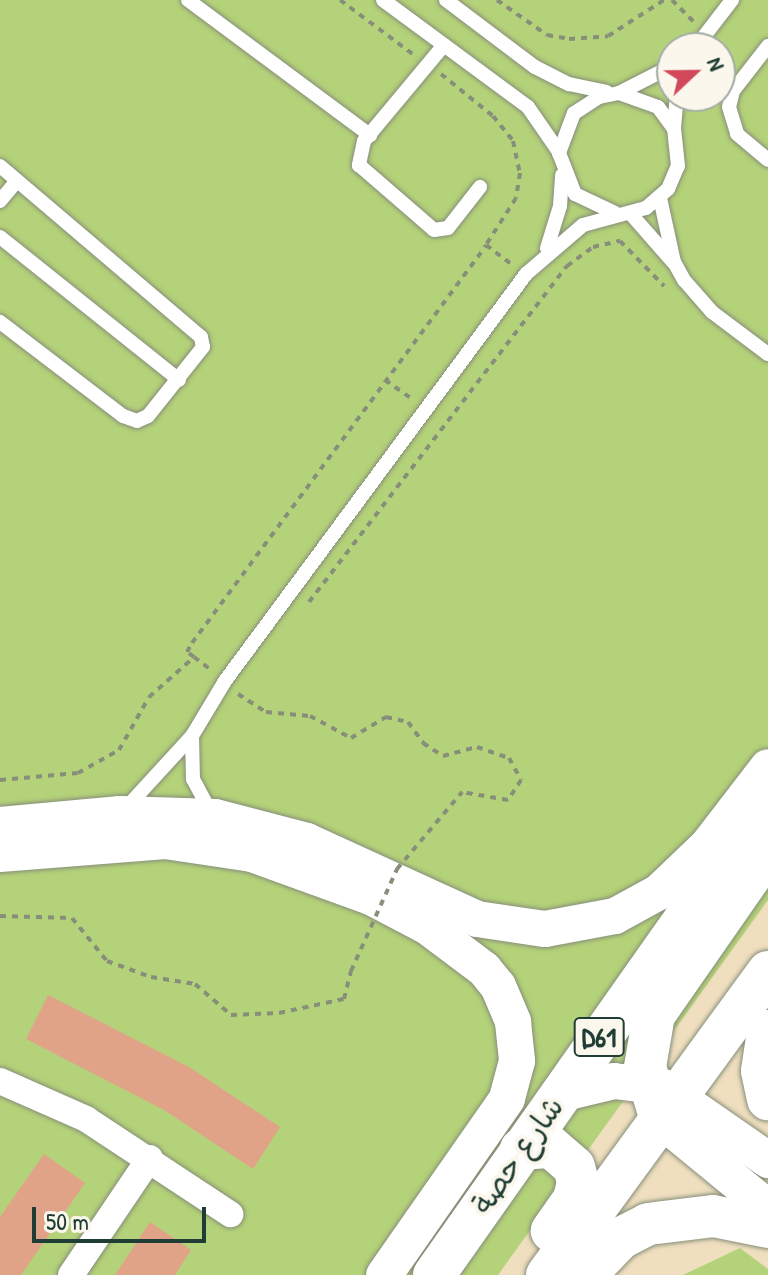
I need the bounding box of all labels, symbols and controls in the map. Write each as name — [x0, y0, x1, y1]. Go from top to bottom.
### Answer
north arrow — [656, 32, 736, 112]
text: N — [700, 53, 733, 75]
road number: D61 — [573, 1013, 625, 1061]
street label: شارع حصة — [464, 1089, 570, 1221]
scale bar — [36, 1191, 210, 1241]
text: 50 m — [46, 1205, 89, 1237]

